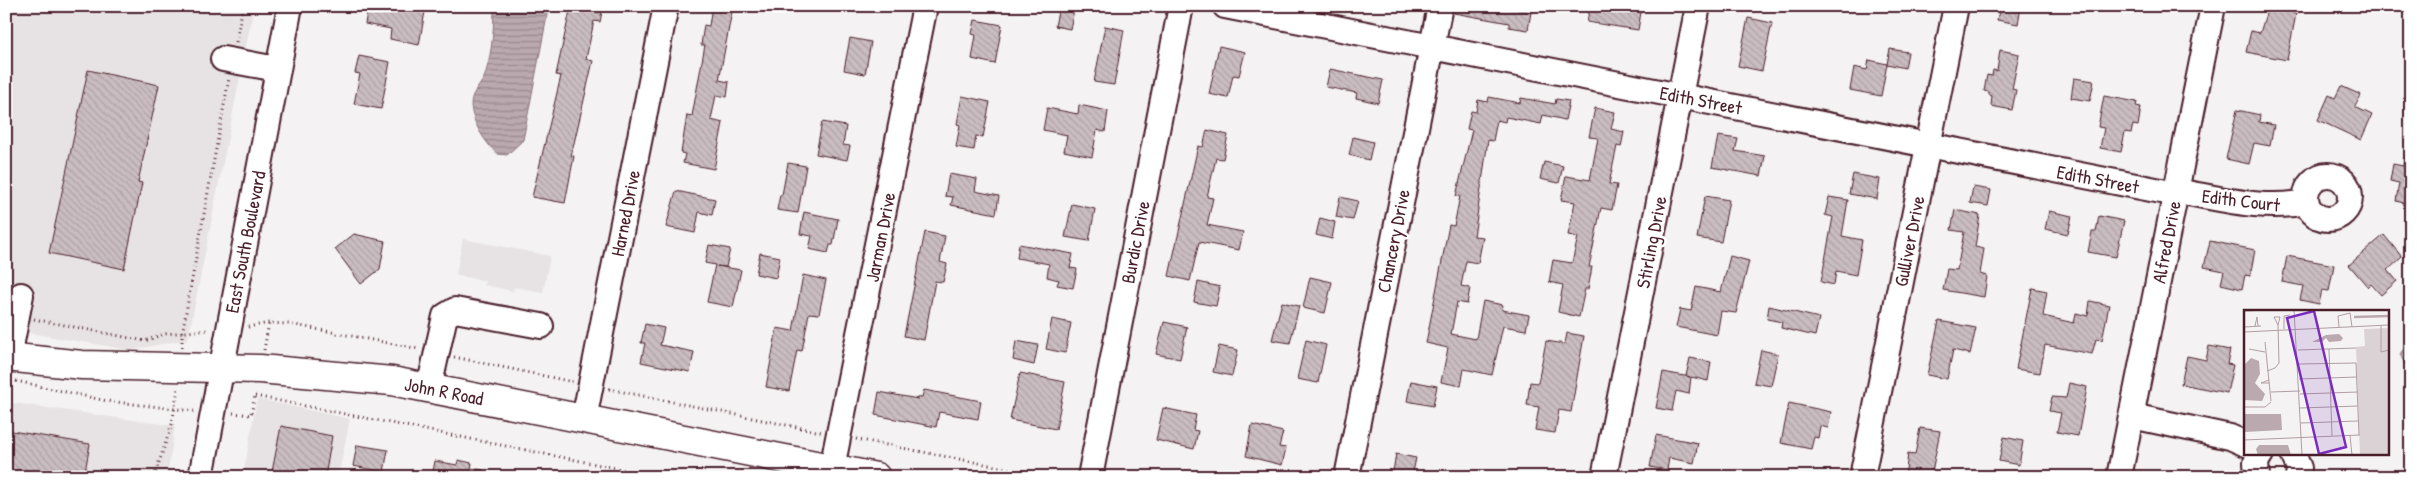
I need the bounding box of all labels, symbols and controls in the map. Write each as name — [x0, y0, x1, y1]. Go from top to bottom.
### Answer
street label: Edith Street — [1658, 79, 1745, 121]
street label: Edith Street — [2055, 158, 2142, 200]
street label: Harned Drive — [604, 167, 646, 258]
street label: East South Boulevard — [218, 168, 272, 315]
street label: Edith Court — [2200, 182, 2282, 218]
street label: Chancery Drive — [1370, 187, 1416, 295]
street label: Jarman Drive — [859, 189, 902, 284]
street label: Stirling Drive — [1629, 193, 1673, 290]
street label: Gulliver Drive — [1887, 193, 1931, 289]
street label: Burdic Drive — [1114, 198, 1156, 286]
street label: Alfred Drive — [2145, 198, 2187, 285]
inset map — [2244, 310, 2390, 456]
street label: John R Road — [402, 371, 486, 411]

